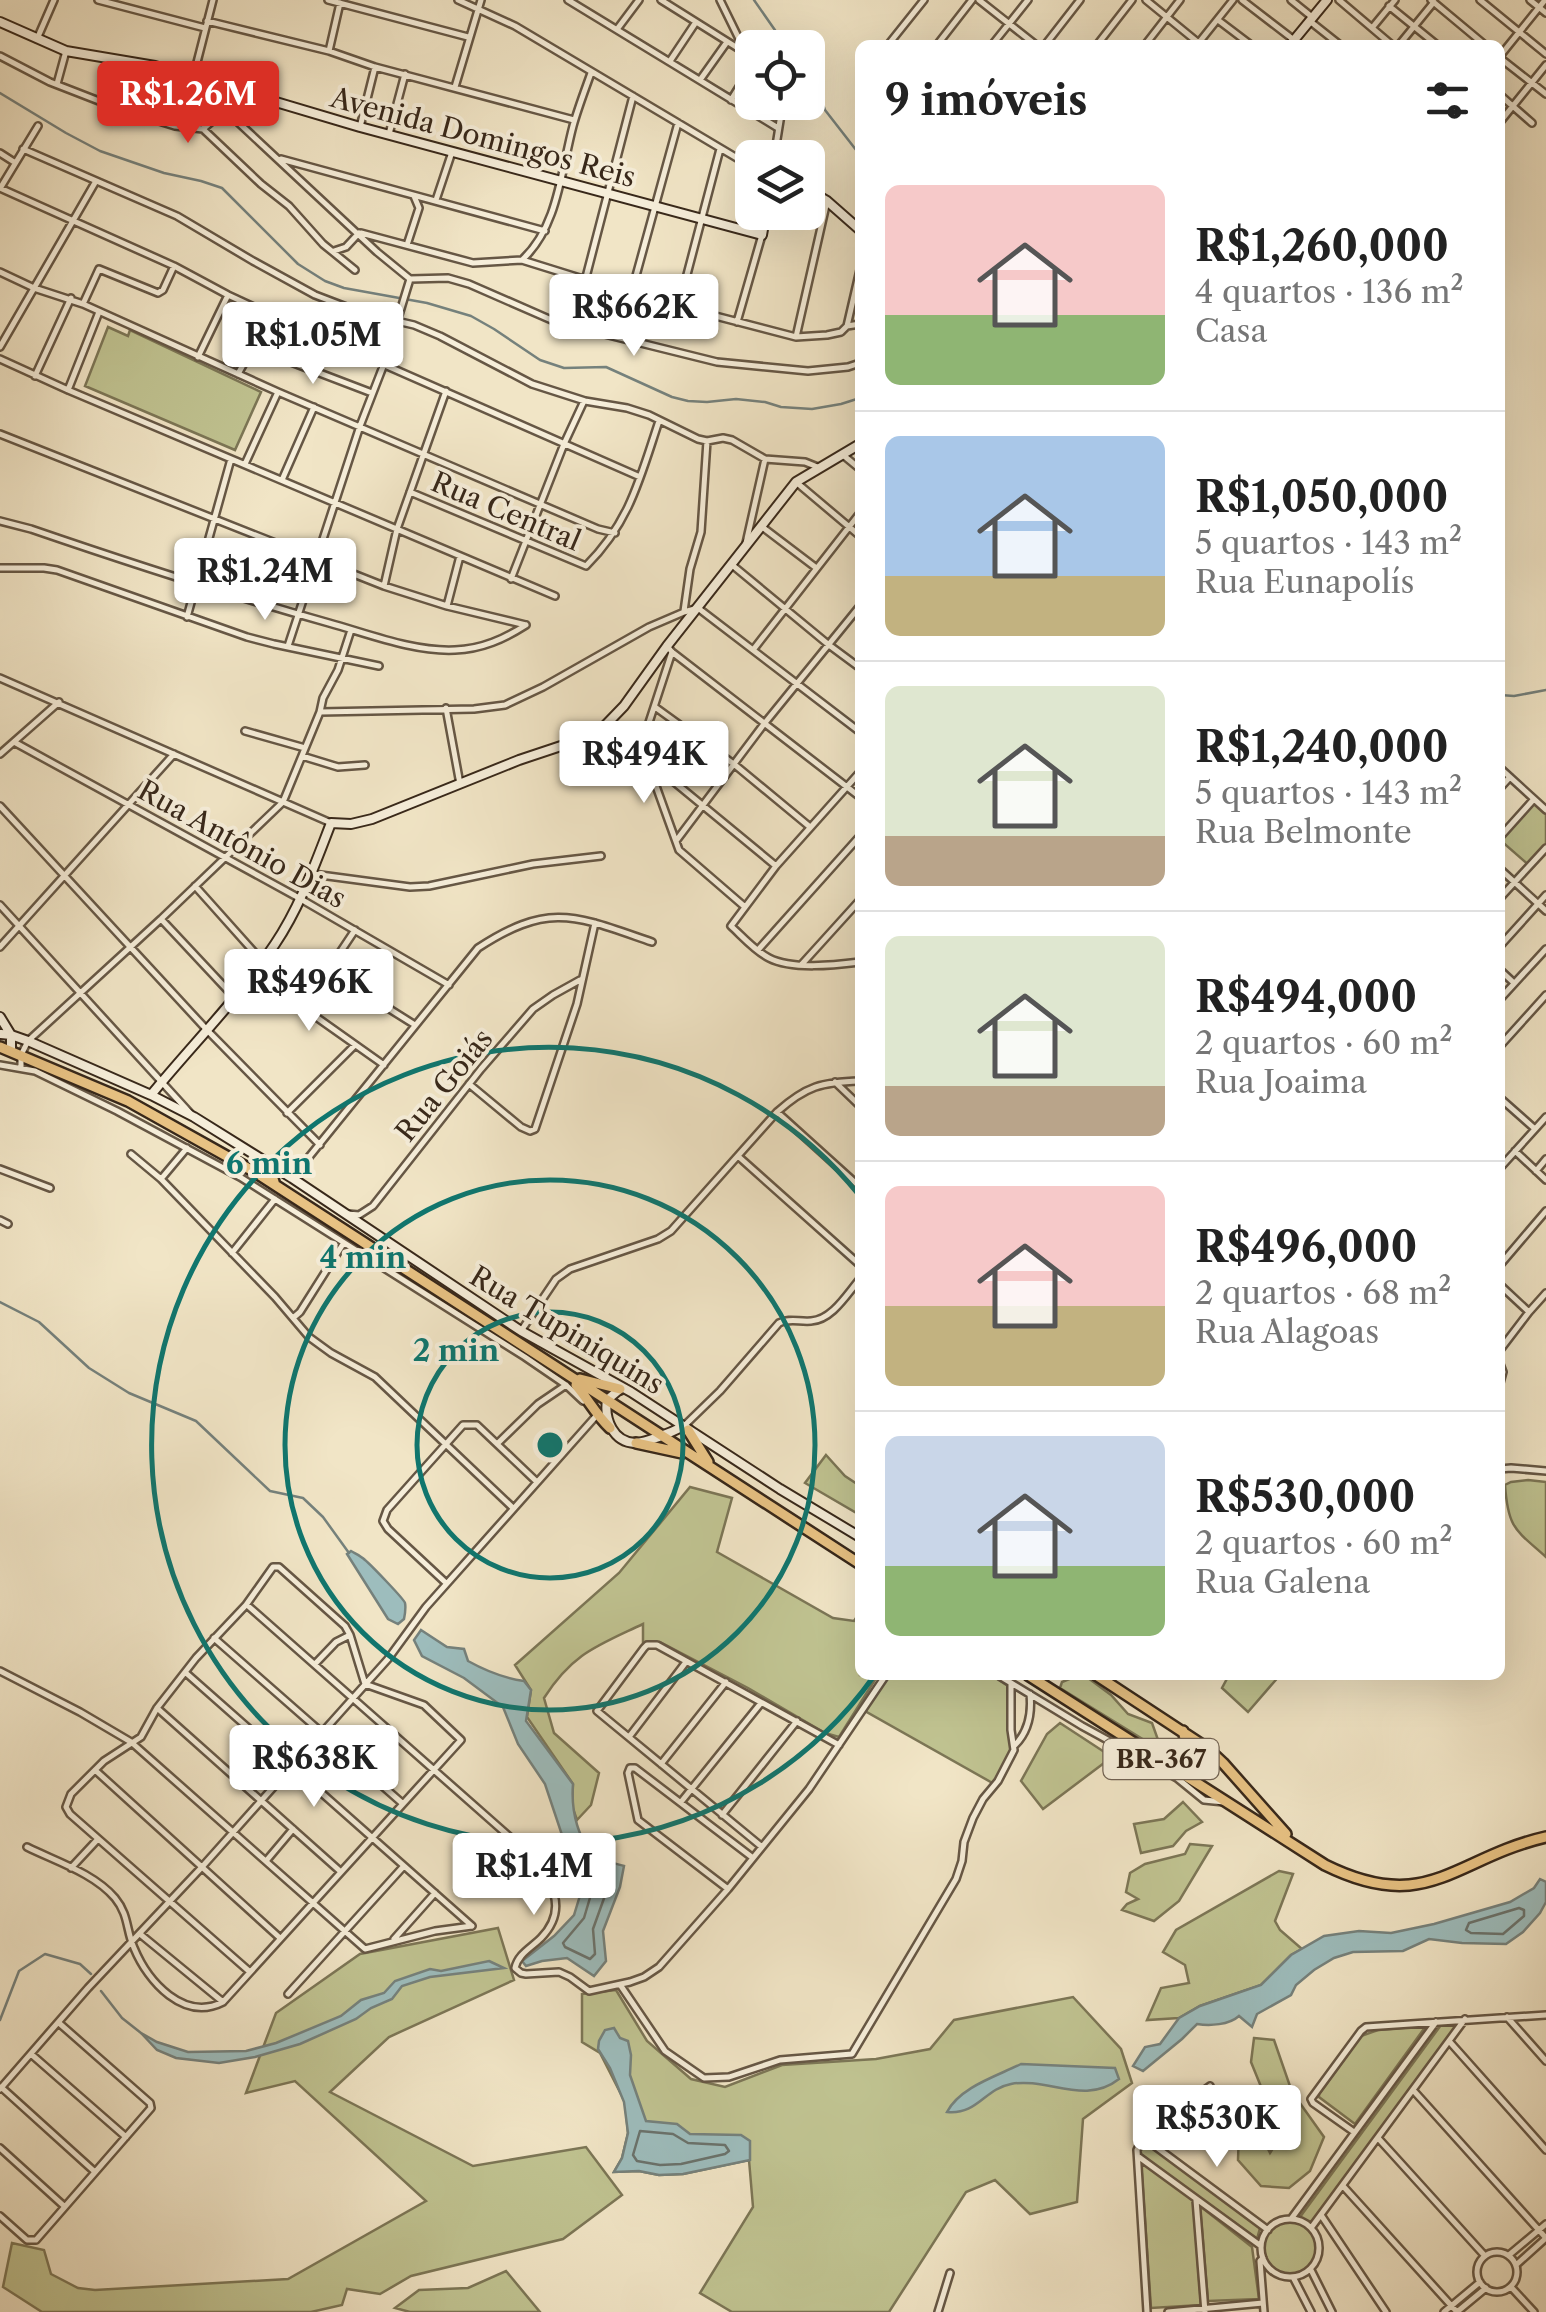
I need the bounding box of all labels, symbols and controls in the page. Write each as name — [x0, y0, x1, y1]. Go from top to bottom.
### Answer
map controls — [735, 30, 825, 230]
button: locate — [735, 30, 825, 120]
pin: R$1.26M — [96, 61, 280, 146]
icon: filters — [1420, 73, 1475, 128]
text: R$1.26M — [119, 74, 257, 113]
text: 9 imóveis — [885, 74, 1087, 126]
street label: Avenida Domingos Reis — [326, 80, 639, 194]
button: layers — [735, 140, 825, 230]
text: R$1,260,000 — [1195, 220, 1449, 272]
icon: home — [965, 225, 1085, 345]
text: 4 quartos · 136 m² — [1195, 272, 1464, 311]
pin: R$662K — [553, 274, 715, 359]
text: R$662K — [571, 287, 697, 326]
pin: R$1.05M — [221, 302, 405, 387]
text: Casa — [1195, 311, 1267, 350]
text: R$1.05M — [244, 315, 382, 354]
street label: Rua Central — [426, 464, 586, 558]
text: R$1,050,000 — [1195, 471, 1448, 523]
icon: home — [965, 476, 1085, 596]
text: 5 quartos · 143 m² — [1195, 523, 1462, 562]
pin: R$1.24M — [173, 538, 357, 623]
text: R$1.24M — [196, 551, 334, 590]
text: Rua Eunapolís — [1195, 562, 1414, 601]
pin: R$494K — [563, 721, 725, 806]
text: R$1,240,000 — [1195, 721, 1448, 773]
icon: home — [965, 726, 1085, 846]
text: R$494K — [581, 734, 707, 773]
street label: Rua Antônio Dias — [132, 773, 352, 915]
text: 5 quartos · 143 m² — [1195, 773, 1462, 812]
text: Rua Belmonte — [1195, 812, 1412, 851]
pin: R$496K — [228, 949, 390, 1034]
text: R$496K — [246, 962, 372, 1001]
text: R$494,000 — [1195, 971, 1417, 1023]
icon: home — [965, 976, 1085, 1096]
street label: Rua Goiás — [388, 1022, 500, 1148]
text: 2 quartos · 60 m² — [1195, 1023, 1453, 1062]
text: Rua Joaima — [1195, 1062, 1367, 1101]
text: 6 min — [226, 1145, 313, 1182]
text: R$496,000 — [1195, 1221, 1417, 1273]
icon: home — [965, 1226, 1085, 1346]
text: 4 min — [320, 1239, 407, 1276]
street label: Rua Tupiniquins — [464, 1259, 670, 1401]
text: 2 quartos · 68 m² — [1195, 1273, 1451, 1312]
text: Rua Alagoas — [1195, 1312, 1379, 1351]
text: 2 min — [413, 1332, 500, 1369]
centre of rings — [532, 1427, 568, 1463]
text: R$530,000 — [1195, 1471, 1415, 1523]
icon: home — [965, 1476, 1085, 1596]
text: 2 quartos · 60 m² — [1195, 1523, 1453, 1562]
text: Rua Galena — [1195, 1562, 1370, 1601]
pin: R$638K — [233, 1725, 395, 1810]
text: R$638K — [252, 1738, 376, 1777]
road number: BR-367 — [1104, 1739, 1218, 1779]
pin: R$1.4M — [453, 1833, 615, 1918]
text: R$1.4M — [475, 1846, 593, 1885]
pin: R$530K — [1136, 2085, 1298, 2170]
text: R$530K — [1155, 2098, 1279, 2137]

